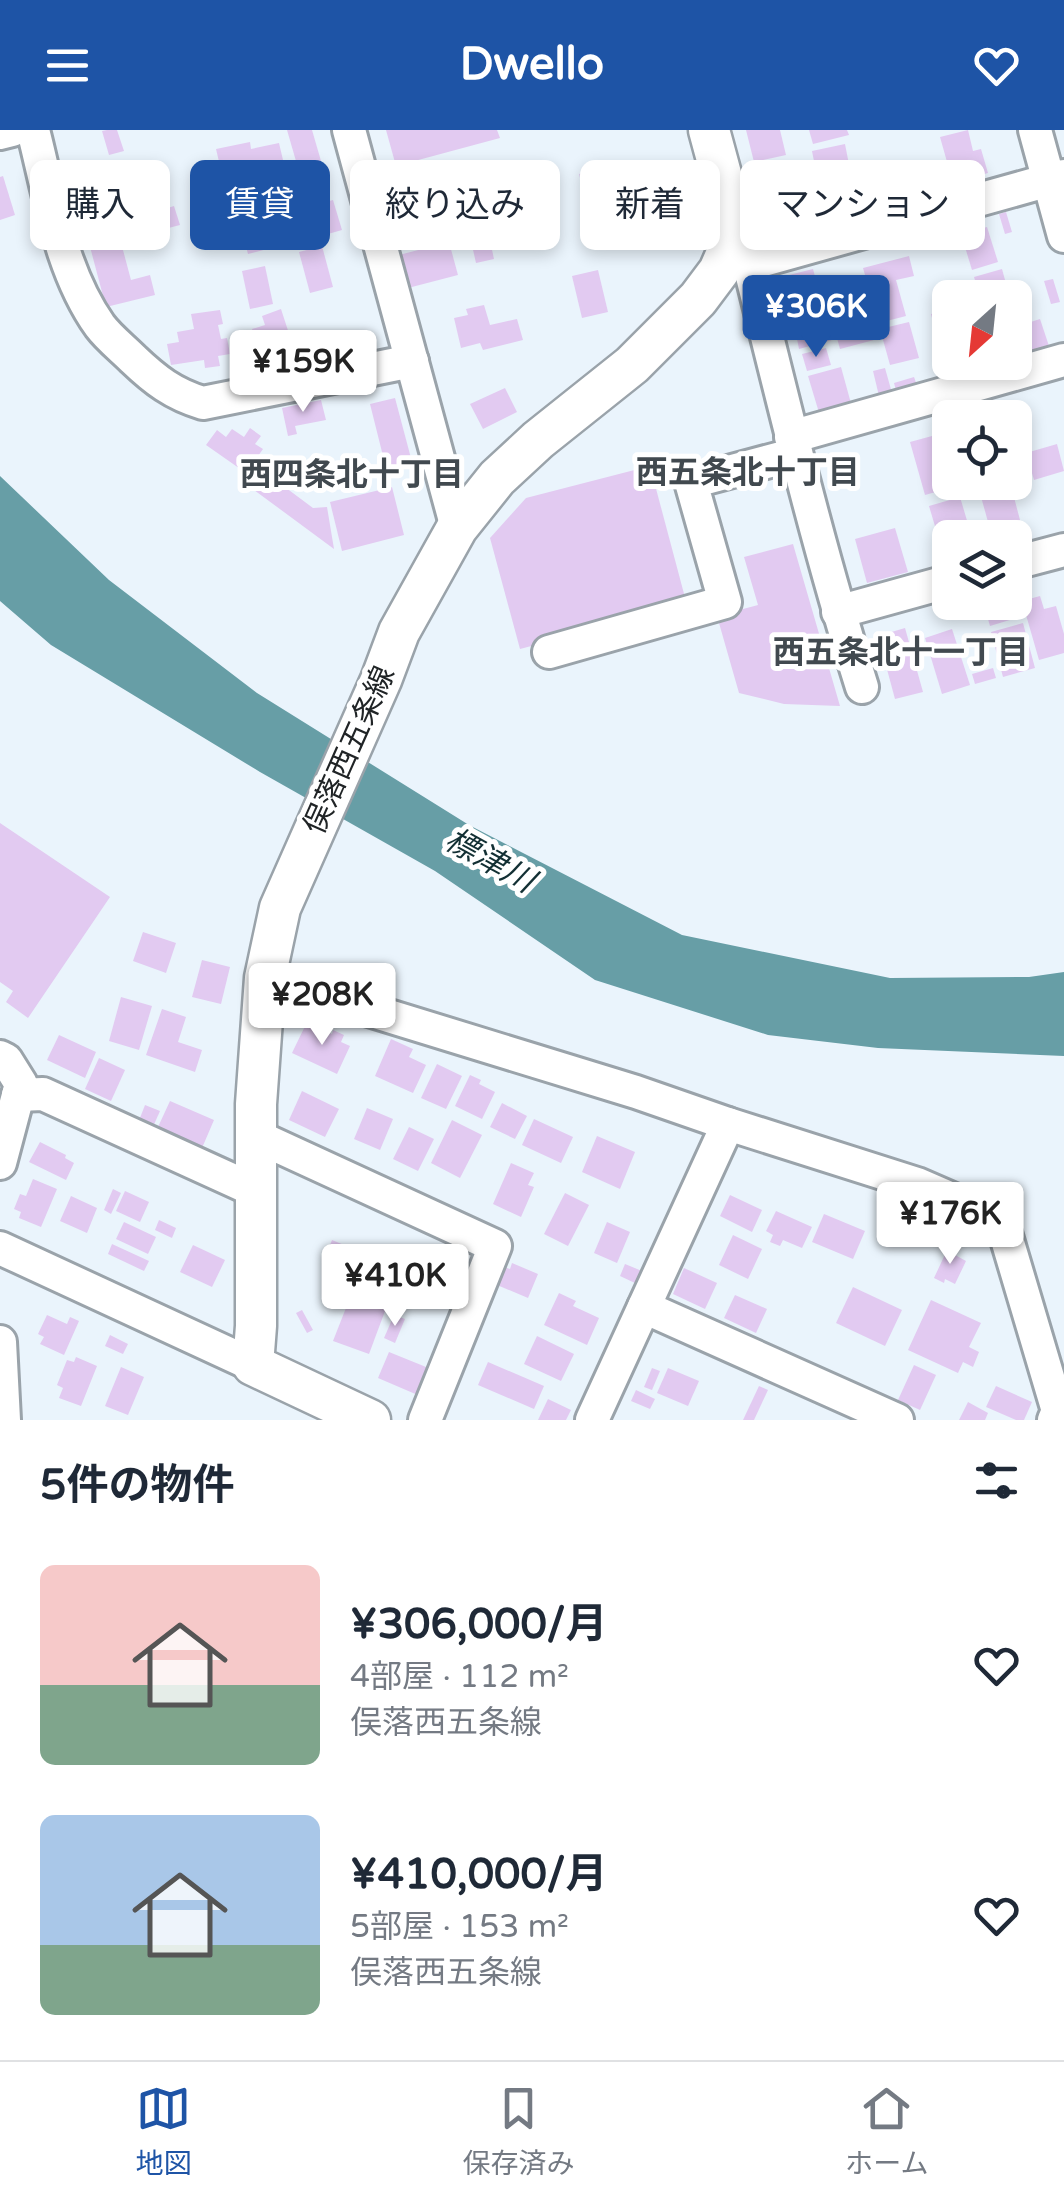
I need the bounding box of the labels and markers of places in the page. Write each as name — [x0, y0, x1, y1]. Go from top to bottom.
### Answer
pin: ¥306K — [746, 275, 886, 360]
pin: ¥159K — [233, 330, 373, 415]
pin: ¥208K — [252, 963, 392, 1048]
pin: ¥176K — [880, 1182, 1020, 1267]
pin: ¥410K — [325, 1244, 465, 1329]

